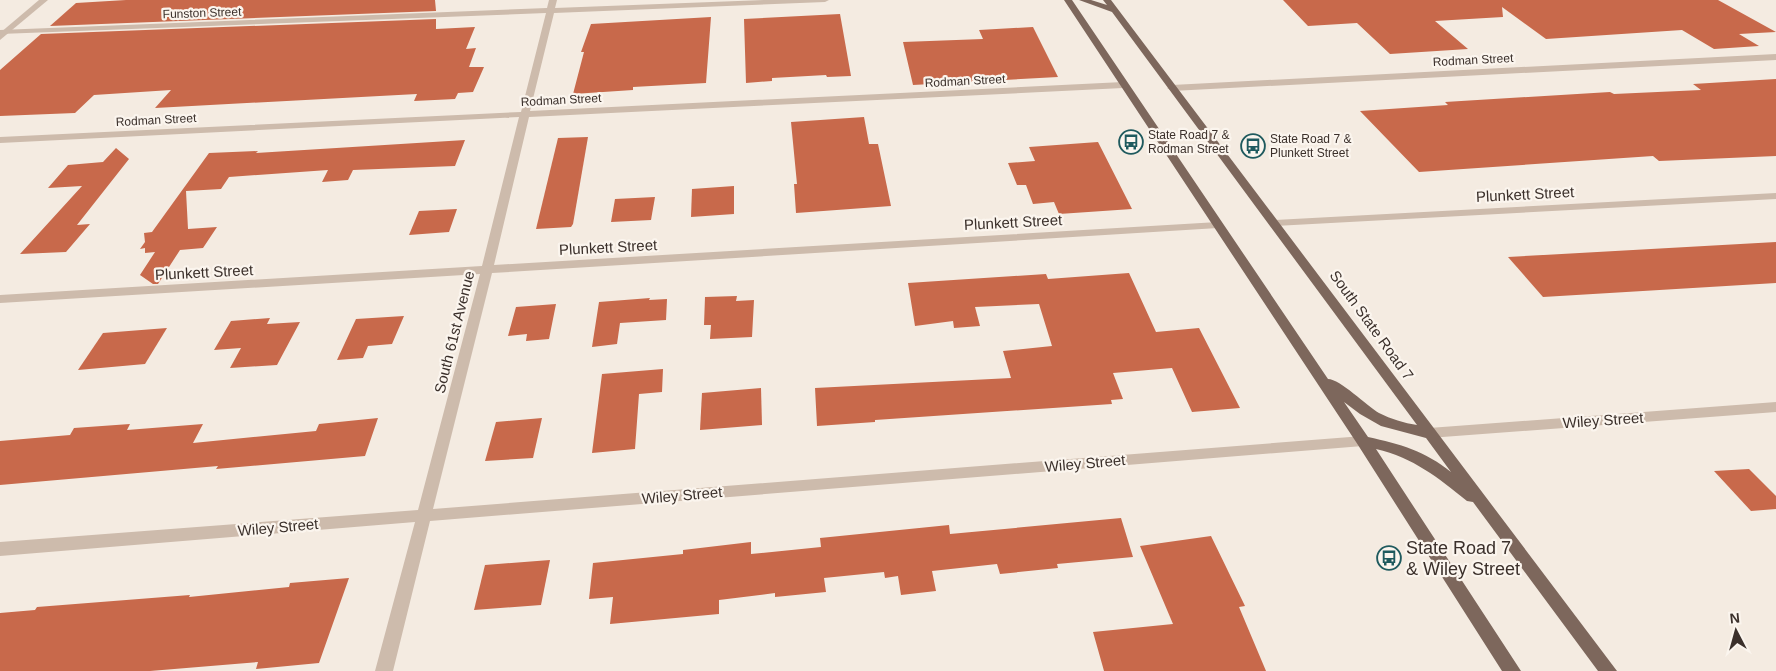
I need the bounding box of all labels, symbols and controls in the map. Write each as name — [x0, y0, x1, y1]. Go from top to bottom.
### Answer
street label: Funston Street — [162, 5, 242, 21]
street label: Rodman Street — [1432, 51, 1514, 69]
street label: Rodman Street — [924, 72, 1006, 90]
street label: Rodman Street — [520, 91, 602, 109]
street label: Rodman Street — [115, 111, 197, 129]
place label: State Road 7 & Rodman Street — [1148, 128, 1229, 156]
bus stop icon: State Road 7 & Rodman Street — [1118, 129, 1144, 155]
place label: State Road 7 & Plunkett Street — [1270, 132, 1351, 160]
bus stop icon: State Road 7 & Plunkett Street — [1240, 133, 1266, 159]
street label: Plunkett Street — [1475, 183, 1575, 205]
street label: Plunkett Street — [963, 211, 1063, 233]
street label: Plunkett Street — [558, 236, 658, 258]
street label: Plunkett Street — [154, 261, 254, 283]
street label: South State Road 7 — [1327, 267, 1417, 383]
street label: South 61st Avenue — [431, 269, 477, 395]
street label: Wiley Street — [1562, 409, 1645, 431]
street label: Wiley Street — [1044, 451, 1127, 475]
street label: Wiley Street — [641, 483, 724, 507]
street label: Wiley Street — [237, 515, 320, 539]
place label: State Road 7 & Wiley Street — [1406, 538, 1520, 579]
bus stop icon: State Road 7 & Wiley Street — [1376, 545, 1402, 571]
north arrow — [1711, 606, 1761, 656]
text: N — [1729, 610, 1741, 627]

